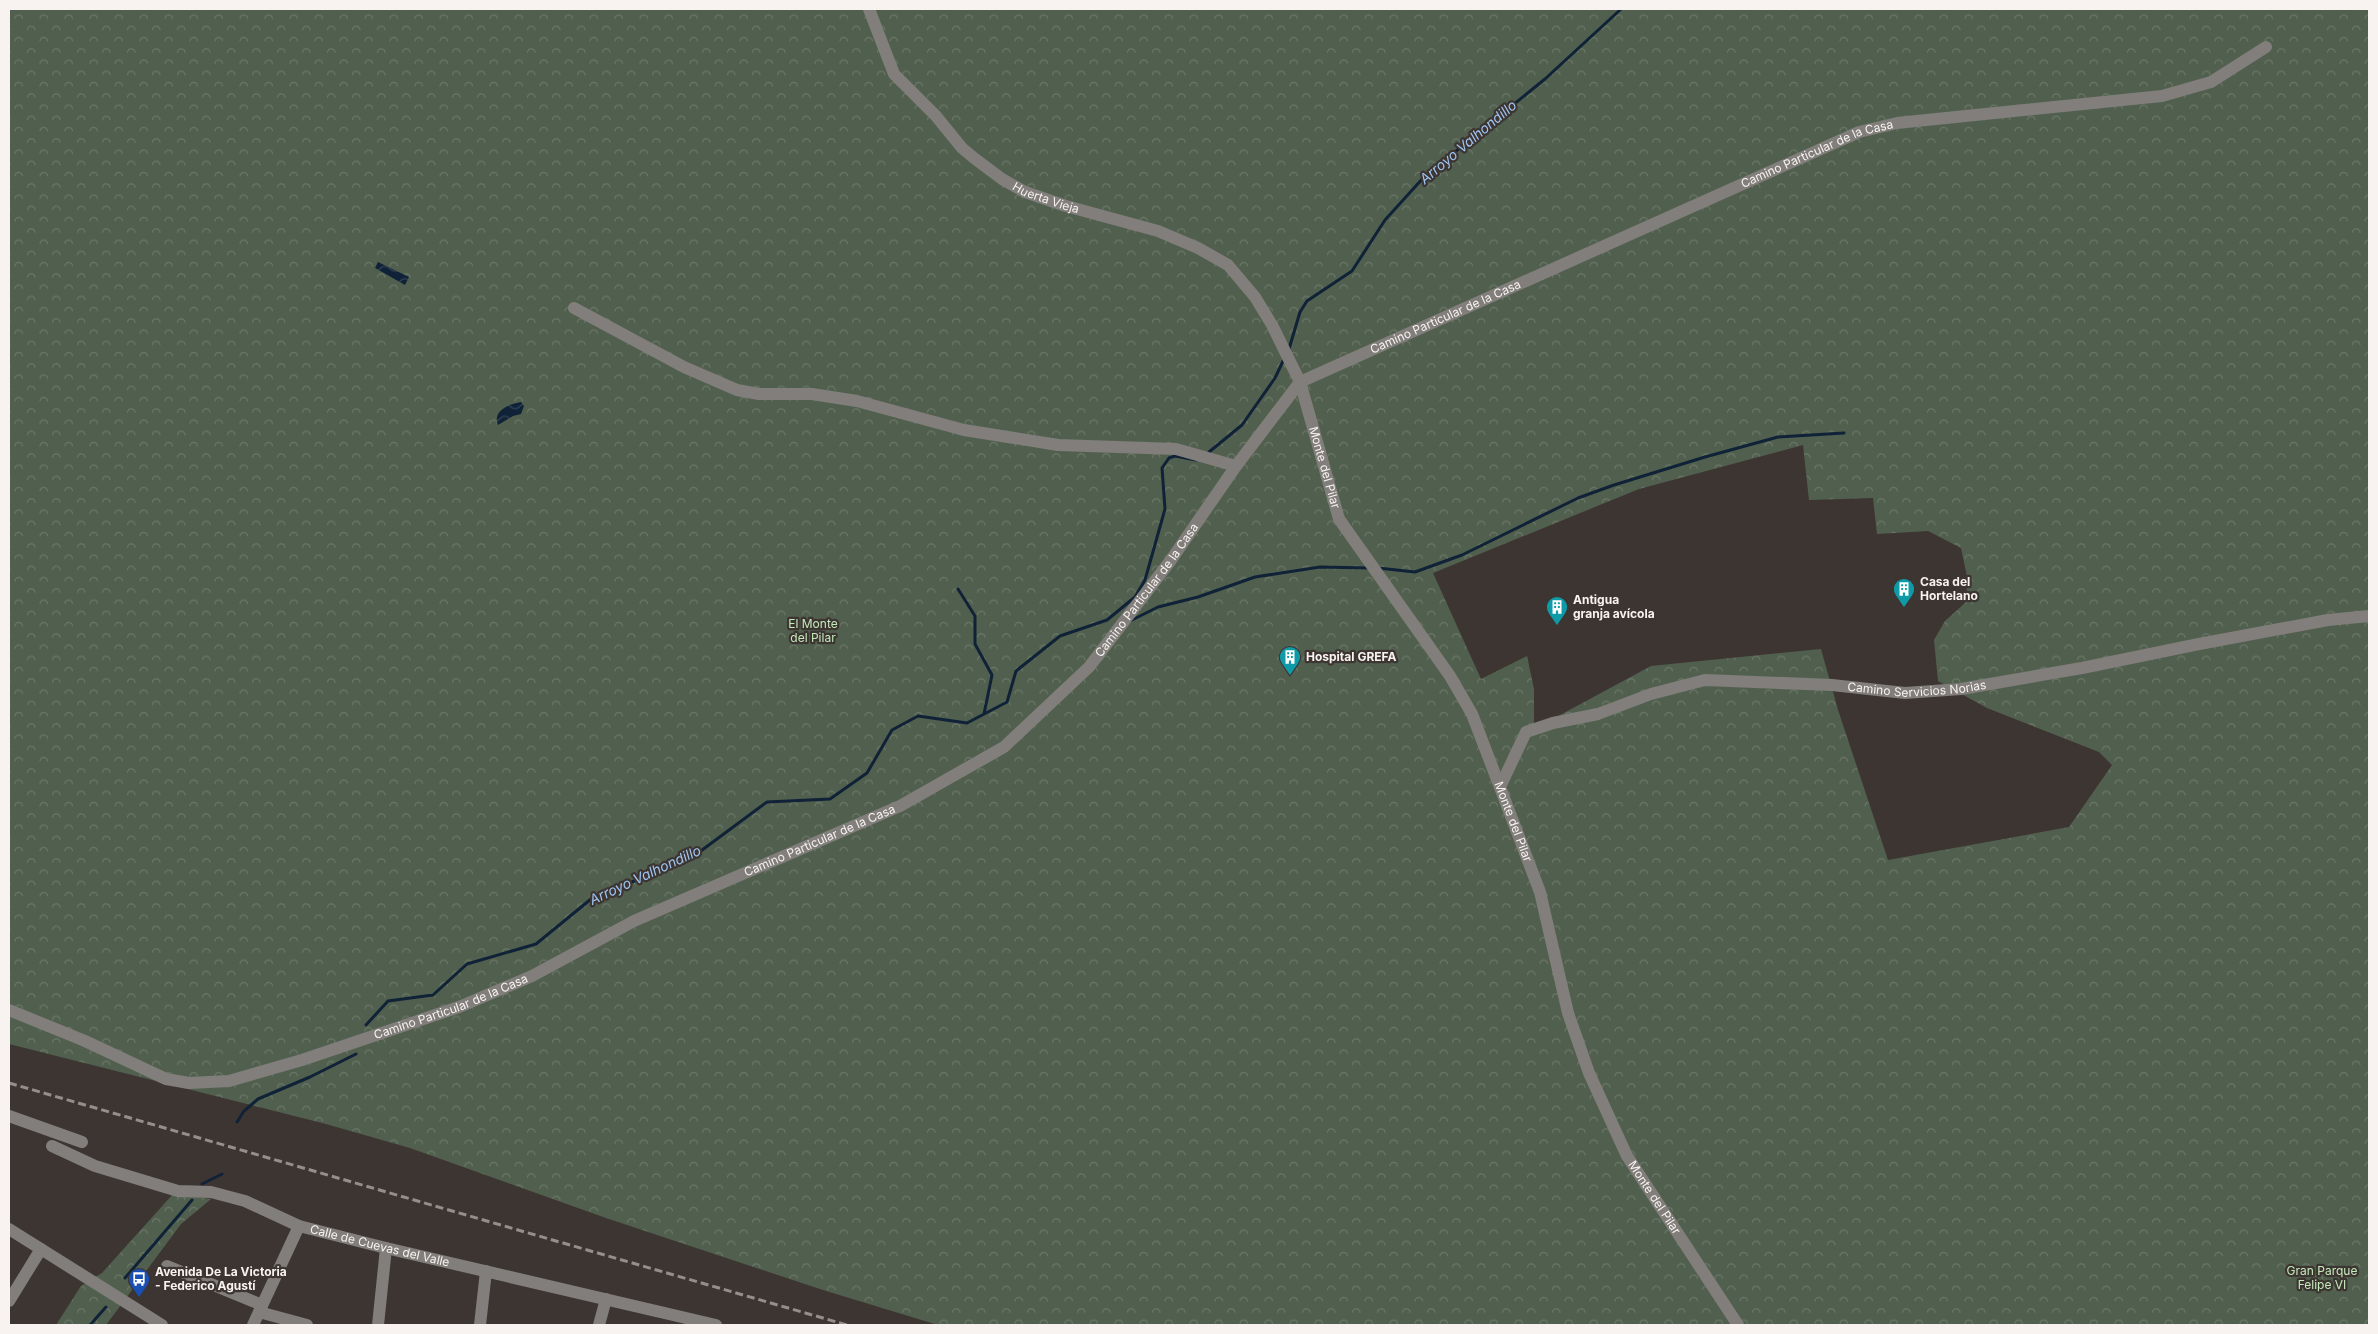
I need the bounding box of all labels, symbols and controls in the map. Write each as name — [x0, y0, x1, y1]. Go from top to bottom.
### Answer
water label: Arroyo Valhondillo — [1415, 96, 1520, 188]
street label: Camino Particular de la Casa — [1738, 116, 1894, 191]
street label: Huerta Vieja — [1010, 179, 1081, 216]
street label: Camino Particular de la Casa — [1368, 276, 1523, 357]
street label: Monte del Pilar — [1306, 425, 1344, 511]
street label: Camino Particular de la Casa — [1091, 520, 1201, 660]
place label: Casa del Hortelano — [1920, 574, 1978, 603]
building icon: Casa del Hortelano — [1892, 577, 1916, 608]
place label: Antigua granja avícola — [1573, 592, 1655, 621]
building icon: Antigua granja avícola — [1545, 595, 1569, 626]
park label: El Monte del Pilar — [788, 616, 838, 645]
building icon: Hospital GREFA — [1278, 645, 1302, 676]
place label: Hospital GREFA — [1306, 649, 1397, 664]
street label: Camino Servicios Norias — [1847, 677, 1987, 700]
street label: Monte del Pilar — [1491, 779, 1536, 864]
street label: Camino Particular de la Casa — [741, 801, 897, 880]
water label: Arroyo Valhondillo — [585, 841, 703, 908]
street label: Camino Particular de la Casa — [372, 971, 530, 1042]
street label: Monte del Pilar — [1625, 1158, 1685, 1237]
street label: Calle de Cuevas del Valle — [309, 1221, 451, 1270]
park label: Gran Parque Felipe VI — [2287, 1263, 2357, 1292]
place label: Avenida De La Victoria - Federico Agustí — [155, 1264, 287, 1293]
bus stop icon: Avenida De La Victoria - Federico Agustí — [127, 1267, 151, 1298]

